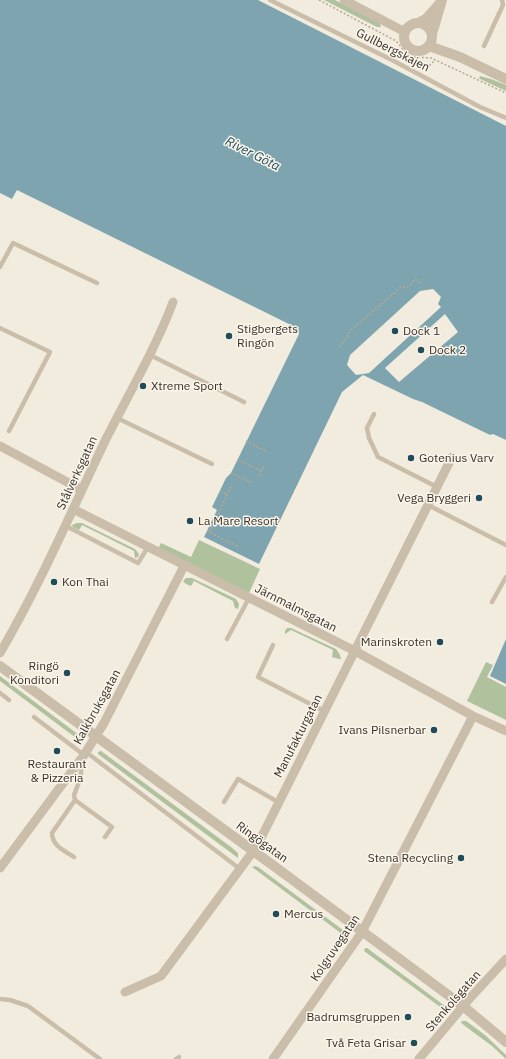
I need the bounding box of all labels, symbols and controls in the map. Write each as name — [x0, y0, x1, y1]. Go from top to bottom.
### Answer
street label: Gullbergskajen — [354, 25, 433, 75]
water label: River Göta — [222, 132, 283, 175]
place label: Stigbergets Ringön — [237, 321, 298, 350]
place label: Dock 1 — [403, 323, 440, 338]
marker: Dock 1 — [390, 326, 400, 336]
marker: Stigbergets Ringön — [224, 331, 234, 341]
place label: Dock 2 — [429, 342, 466, 357]
marker: Dock 2 — [416, 345, 426, 355]
place label: Xtreme Sport — [151, 378, 223, 393]
marker: Xtreme Sport — [138, 381, 148, 391]
street label: Stålverksgatan — [53, 434, 100, 512]
place label: Gotenius Varv — [419, 450, 494, 465]
marker: Gotenius Varv — [406, 453, 416, 463]
place label: Vega Bryggeri — [397, 490, 471, 505]
marker: Vega Bryggeri — [474, 493, 484, 503]
place label: La Mare Resort — [198, 513, 278, 528]
marker: La Mare Resort — [185, 516, 195, 526]
place label: Kon Thai — [62, 574, 109, 589]
marker: Kon Thai — [49, 577, 59, 587]
street label: Järnmalmsgatan — [253, 580, 340, 635]
place label: Marinskroten — [361, 634, 432, 649]
marker: Marinskroten — [435, 637, 445, 647]
place label: Ringö Konditori — [10, 658, 59, 687]
street label: Kalkbruksgatan — [70, 667, 123, 747]
marker: Ringö Konditori — [62, 668, 72, 678]
street label: Manufakturgatan — [270, 692, 325, 780]
place label: Ivans Pilsnerbar — [339, 722, 427, 737]
marker: Ivans Pilsnerbar — [429, 725, 439, 735]
marker: Restaurant & Pizzeria — [52, 746, 62, 756]
place label: Restaurant & Pizzeria — [27, 756, 87, 785]
street label: Ringögatan — [233, 818, 291, 865]
place label: Stena Recycling — [368, 850, 454, 865]
marker: Stena Recycling — [456, 853, 466, 863]
place label: Mercus — [284, 906, 324, 921]
marker: Mercus — [271, 909, 281, 919]
street label: Kolgruvegatan — [307, 911, 362, 984]
street label: Stenkolsgatan — [422, 967, 483, 1034]
place label: Badrumsgruppen — [306, 1009, 400, 1024]
marker: Badrumsgruppen — [403, 1012, 413, 1022]
place label: Två Feta Grisar — [326, 1035, 407, 1050]
marker: Två Feta Grisar — [409, 1038, 419, 1048]

